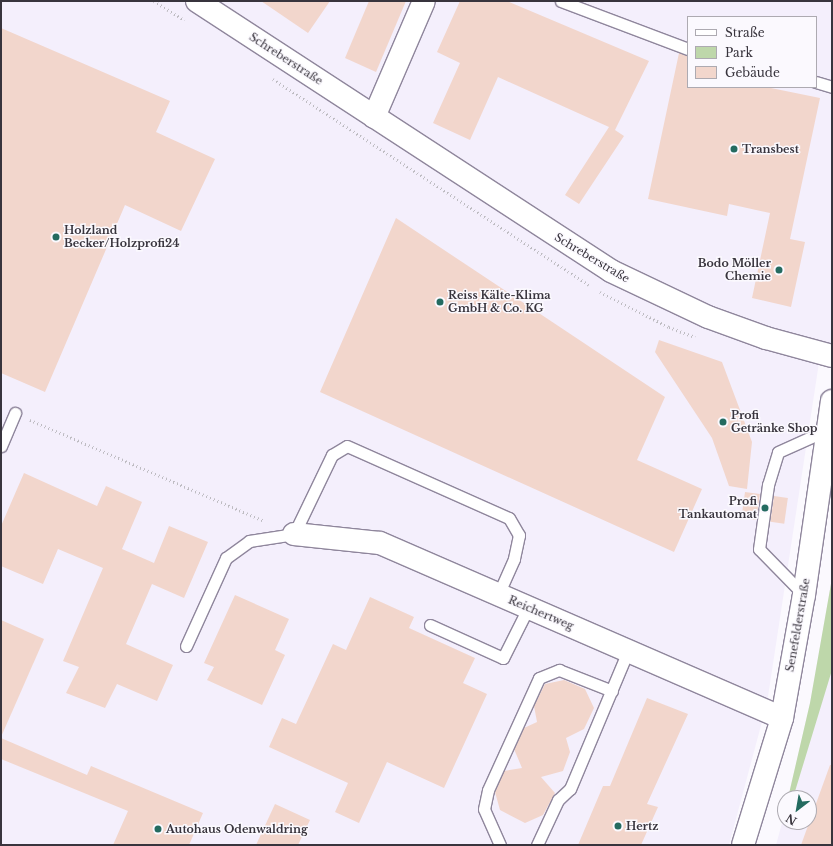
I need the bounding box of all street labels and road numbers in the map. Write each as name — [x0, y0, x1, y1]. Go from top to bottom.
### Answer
street label: Schreberstraße — [247, 30, 325, 88]
street label: Schreberstraße — [552, 230, 632, 286]
street label: Senefelderstraße — [783, 577, 813, 673]
street label: Reichertweg — [506, 593, 576, 633]

